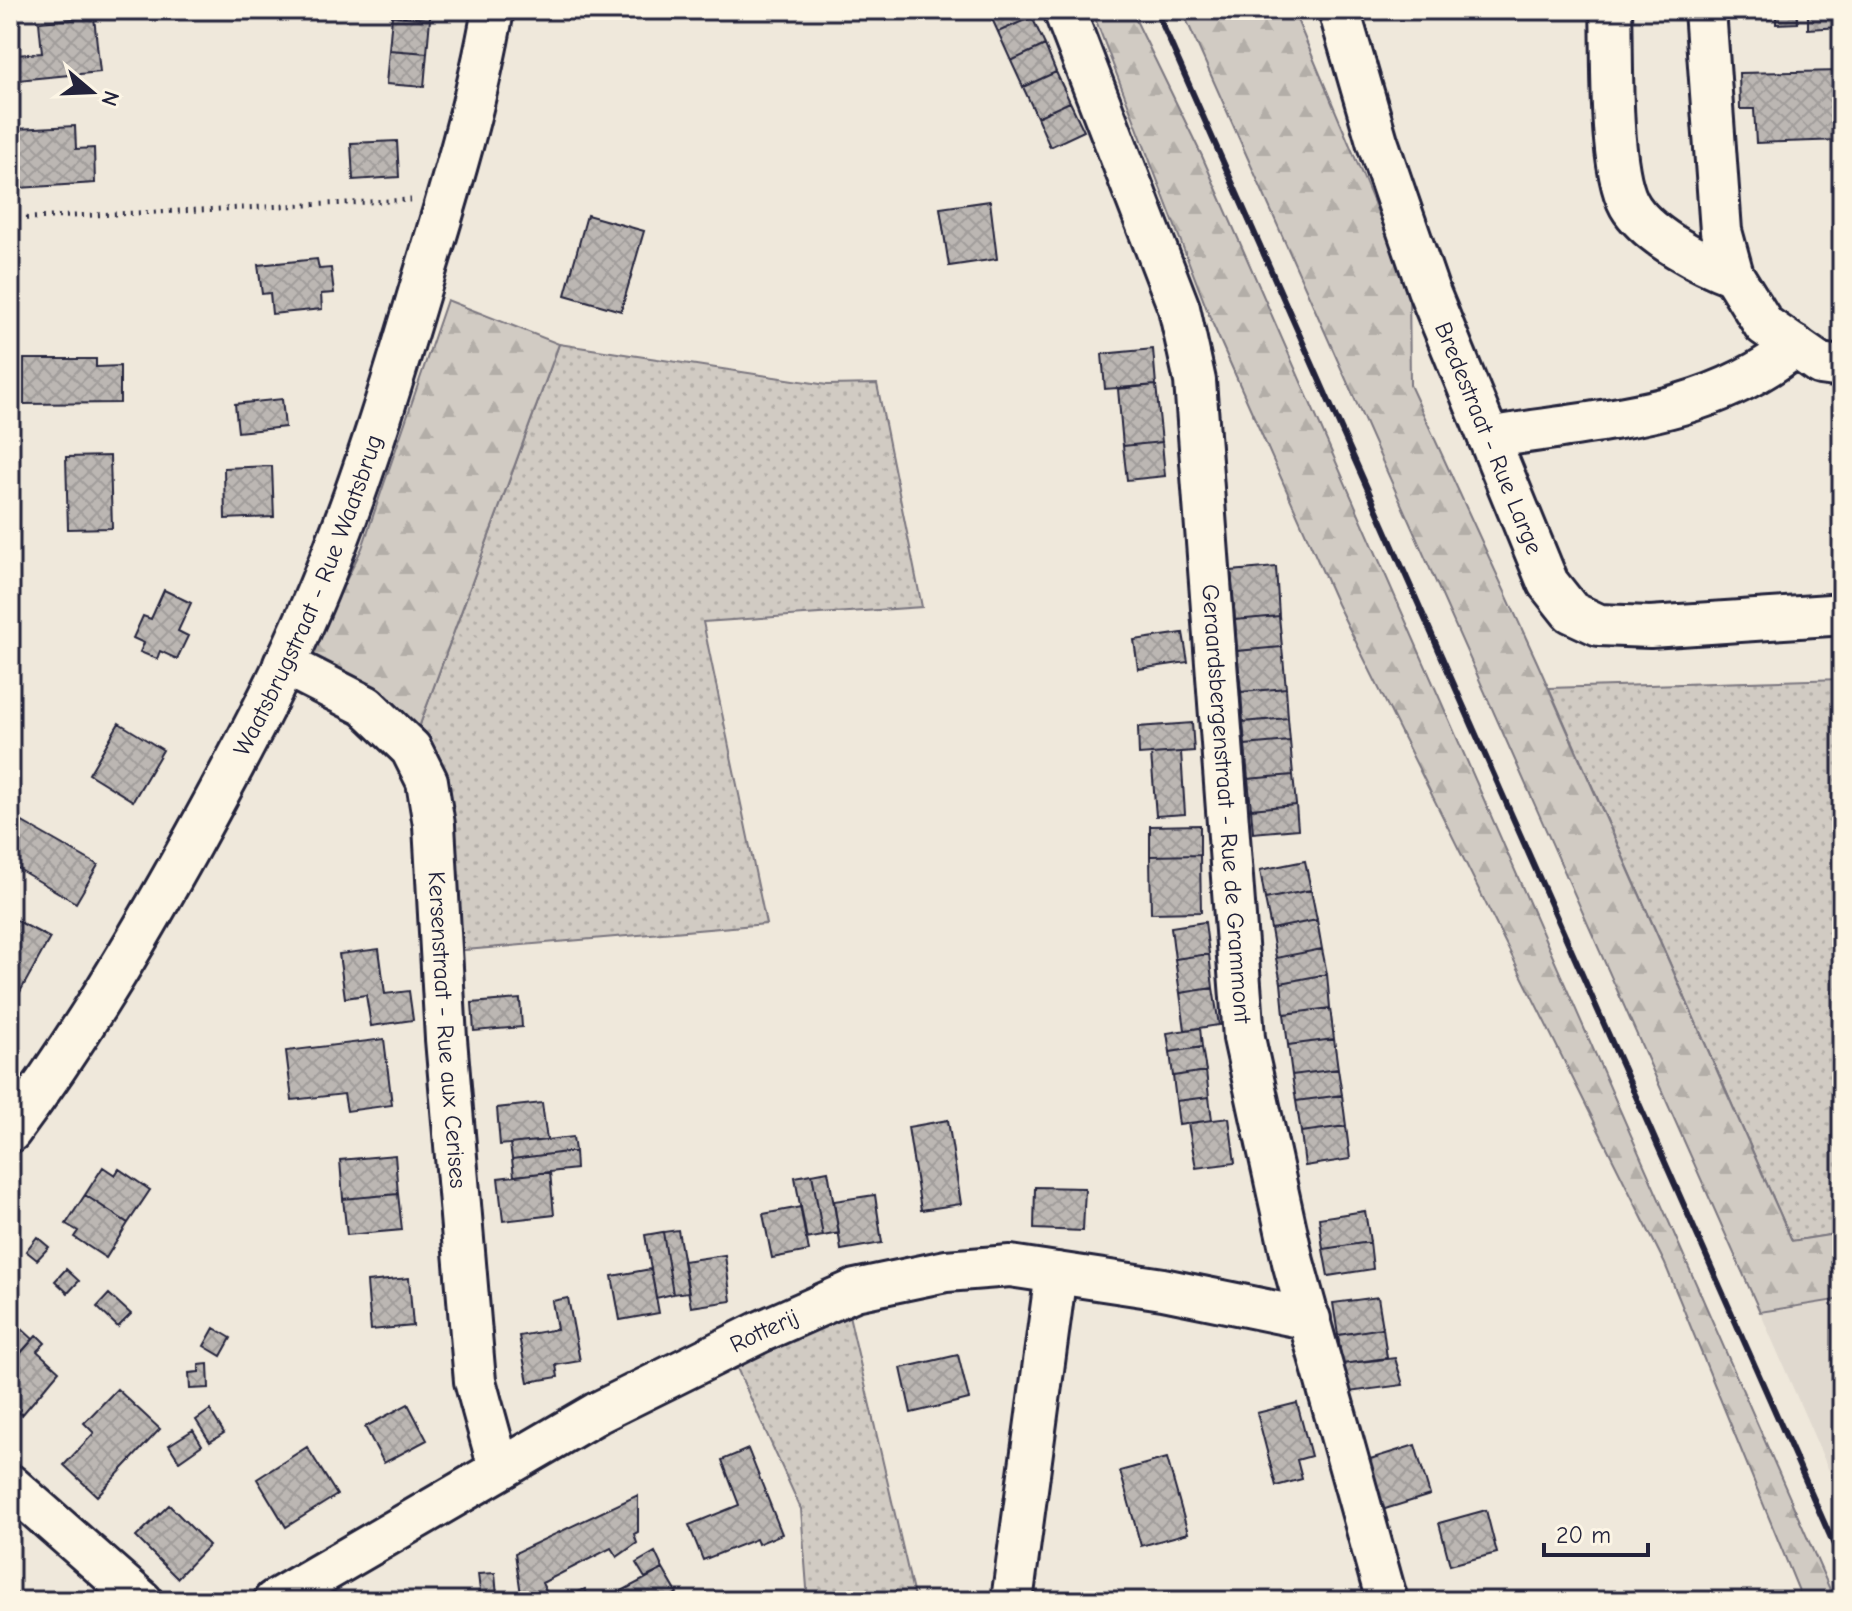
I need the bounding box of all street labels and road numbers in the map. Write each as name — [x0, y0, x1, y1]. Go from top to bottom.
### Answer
street label: Bredestraat - Rue Large — [1429, 318, 1549, 558]
street label: Waatsbrugstraat - Rue Waatsbrug — [227, 431, 388, 760]
street label: Geraardsbergenstraat - Rue de Grammont — [1196, 583, 1257, 1025]
street label: Kersenstraat - Rue aux Cerises — [423, 870, 473, 1190]
street label: Rotterij — [725, 1303, 803, 1359]

